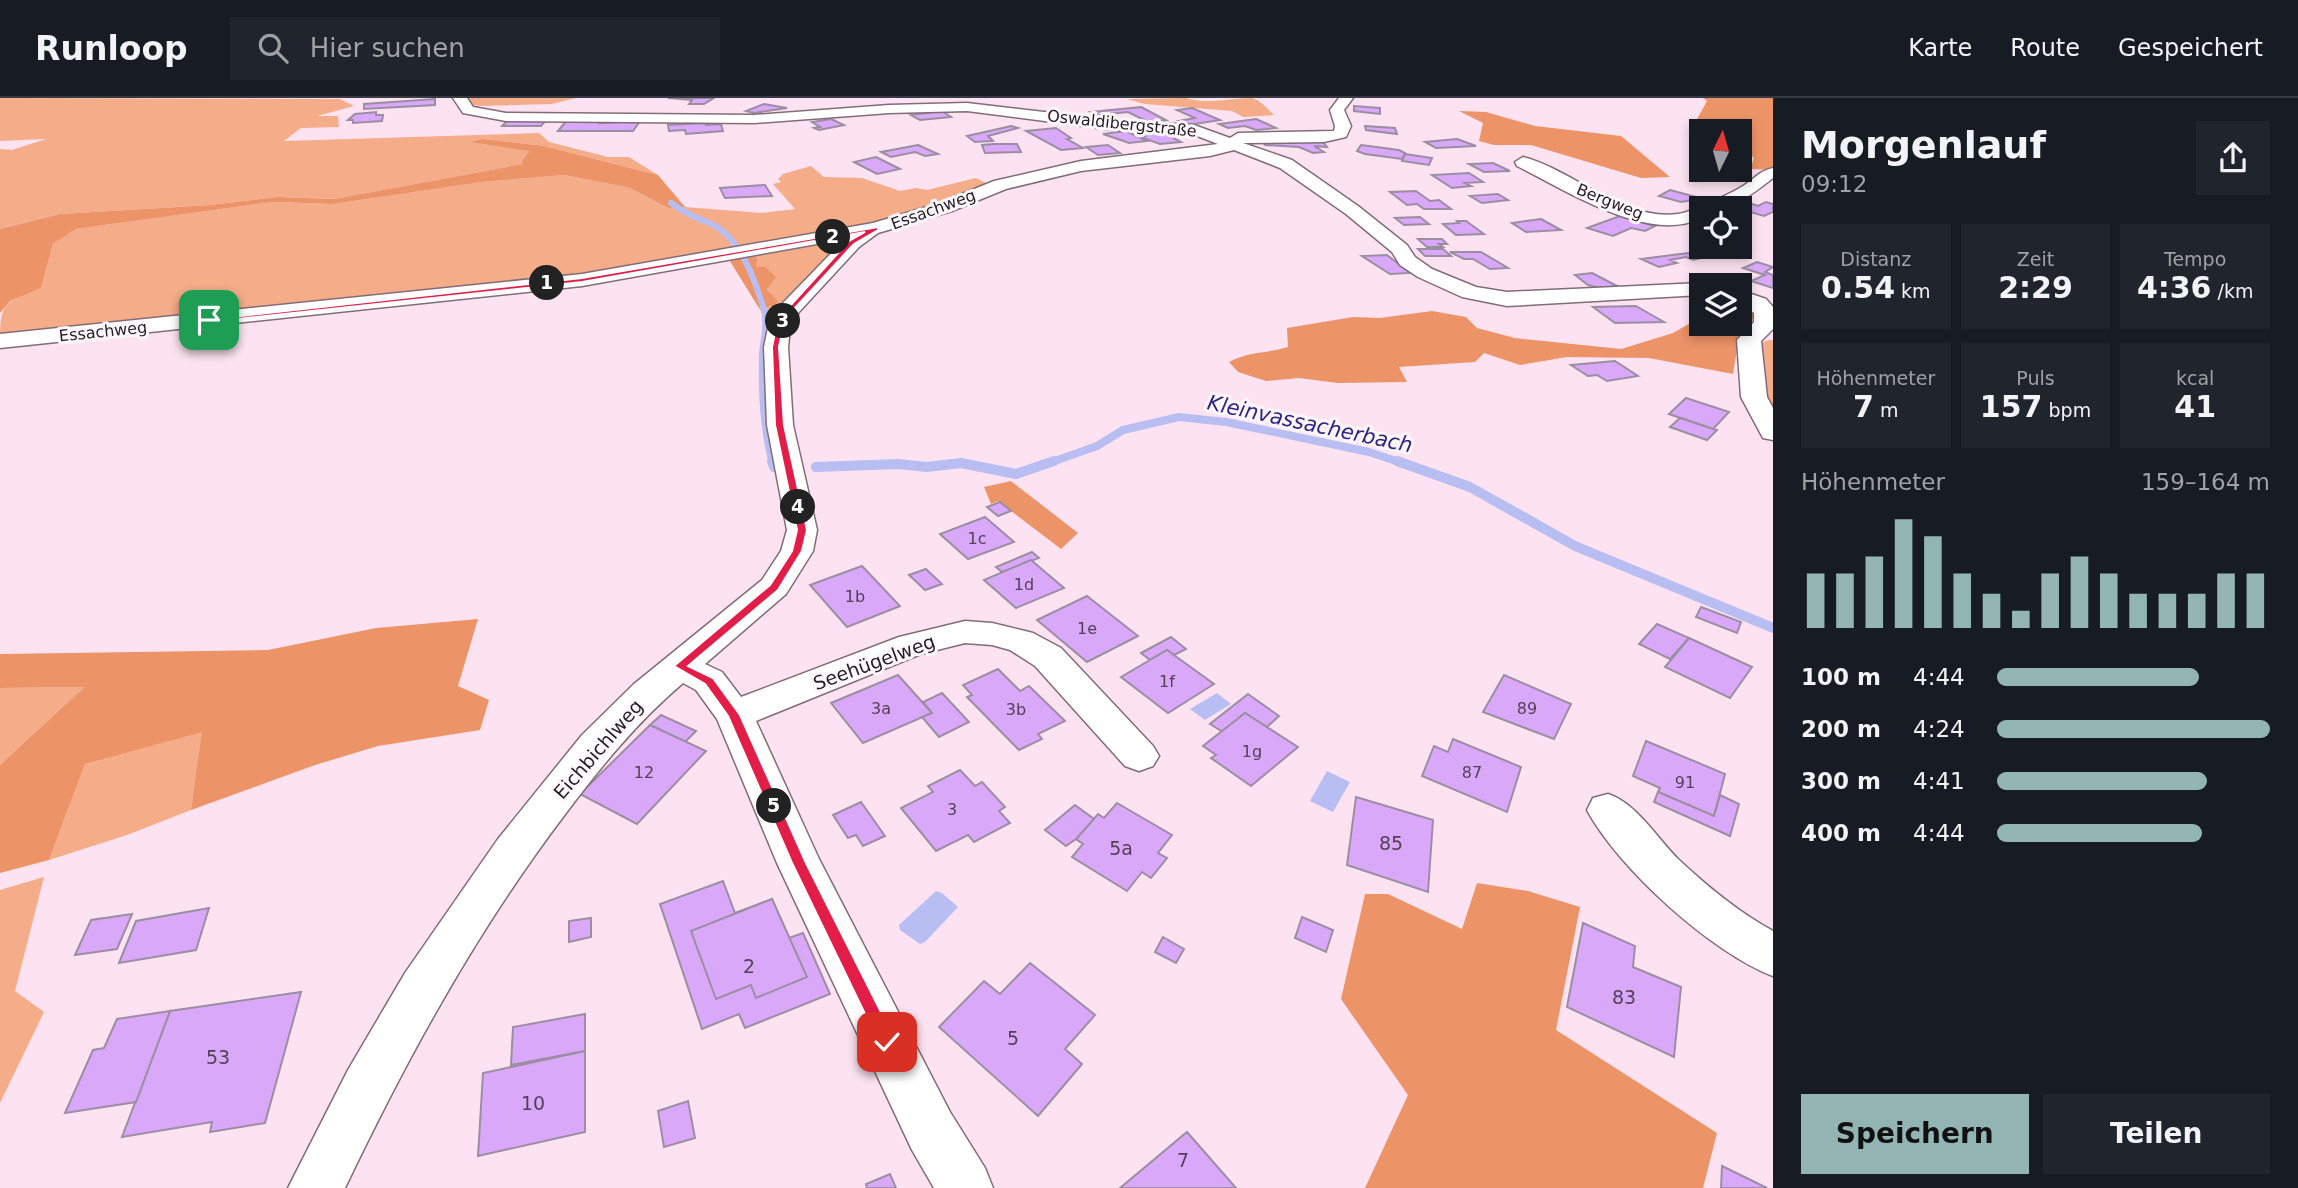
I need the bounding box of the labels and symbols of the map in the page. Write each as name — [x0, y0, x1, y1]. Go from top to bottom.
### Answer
street label: Oswaldibergstraße — [1046, 106, 1198, 141]
north arrow — [1689, 119, 1752, 182]
street label: Bergweg — [1574, 179, 1646, 223]
street label: Essachweg — [888, 185, 978, 234]
pin: 2 — [816, 220, 850, 254]
pin: 1 — [530, 266, 564, 300]
pin — [179, 290, 239, 350]
pin: 3 — [766, 304, 800, 339]
street label: Essachweg — [58, 317, 148, 346]
water label: Kleinvassacherbach — [1205, 391, 1415, 457]
pin: 4 — [780, 490, 816, 524]
house number: 1c — [968, 529, 986, 548]
house number: 1d — [1014, 575, 1034, 594]
house number: 1b — [845, 587, 865, 606]
house number: 1e — [1077, 619, 1097, 638]
street label: Seehügelweg — [810, 630, 938, 694]
house number: 1f — [1159, 672, 1175, 691]
street label: Eichbichlweg — [549, 695, 647, 803]
house number: 3a — [871, 699, 891, 718]
house number: 89 — [1517, 699, 1537, 718]
house number: 3b — [1006, 700, 1026, 719]
house number: 1g — [1242, 742, 1262, 761]
house number: 12 — [634, 763, 654, 782]
house number: 87 — [1462, 763, 1482, 782]
house number: 91 — [1675, 773, 1695, 792]
pin: 5 — [756, 788, 792, 824]
house number: 3 — [947, 800, 957, 819]
house number: 85 — [1379, 832, 1403, 854]
house number: 5a — [1109, 837, 1133, 859]
house number: 2 — [743, 955, 755, 977]
house number: 83 — [1612, 986, 1636, 1008]
pin — [857, 1012, 917, 1072]
house number: 5 — [1007, 1027, 1019, 1049]
house number: 53 — [206, 1046, 230, 1068]
house number: 10 — [521, 1092, 545, 1114]
house number: 7 — [1177, 1149, 1189, 1171]

